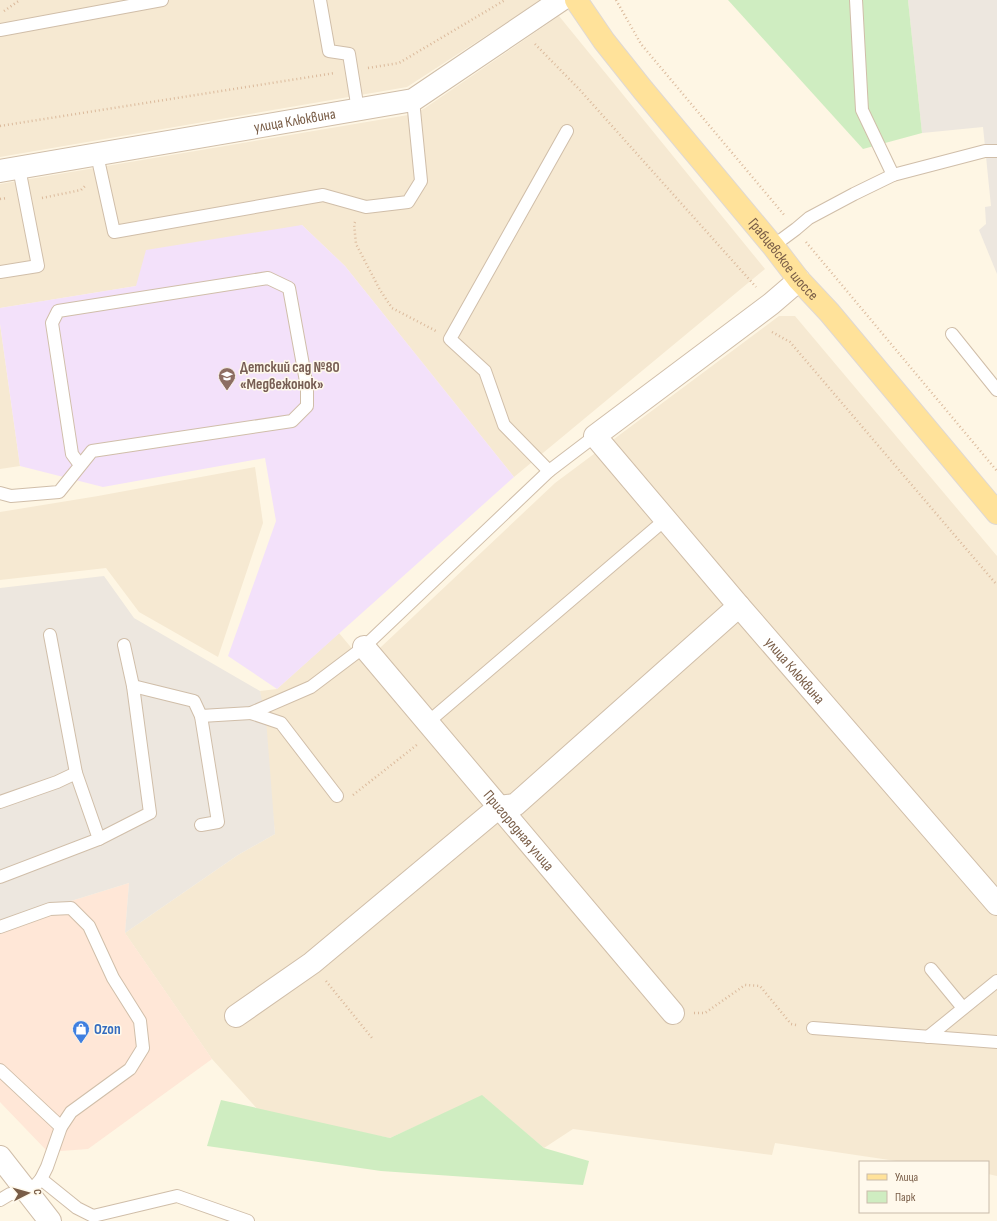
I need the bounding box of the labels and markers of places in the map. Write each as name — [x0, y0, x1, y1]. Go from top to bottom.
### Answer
place label: Детский сад №80 «Медвежонок» — [240, 358, 340, 394]
school or university icon: Детский сад №80 «Медвежонок» — [217, 366, 237, 391]
shop icon: Ozon — [71, 1019, 91, 1044]
place label: Ozon — [94, 1020, 121, 1039]

